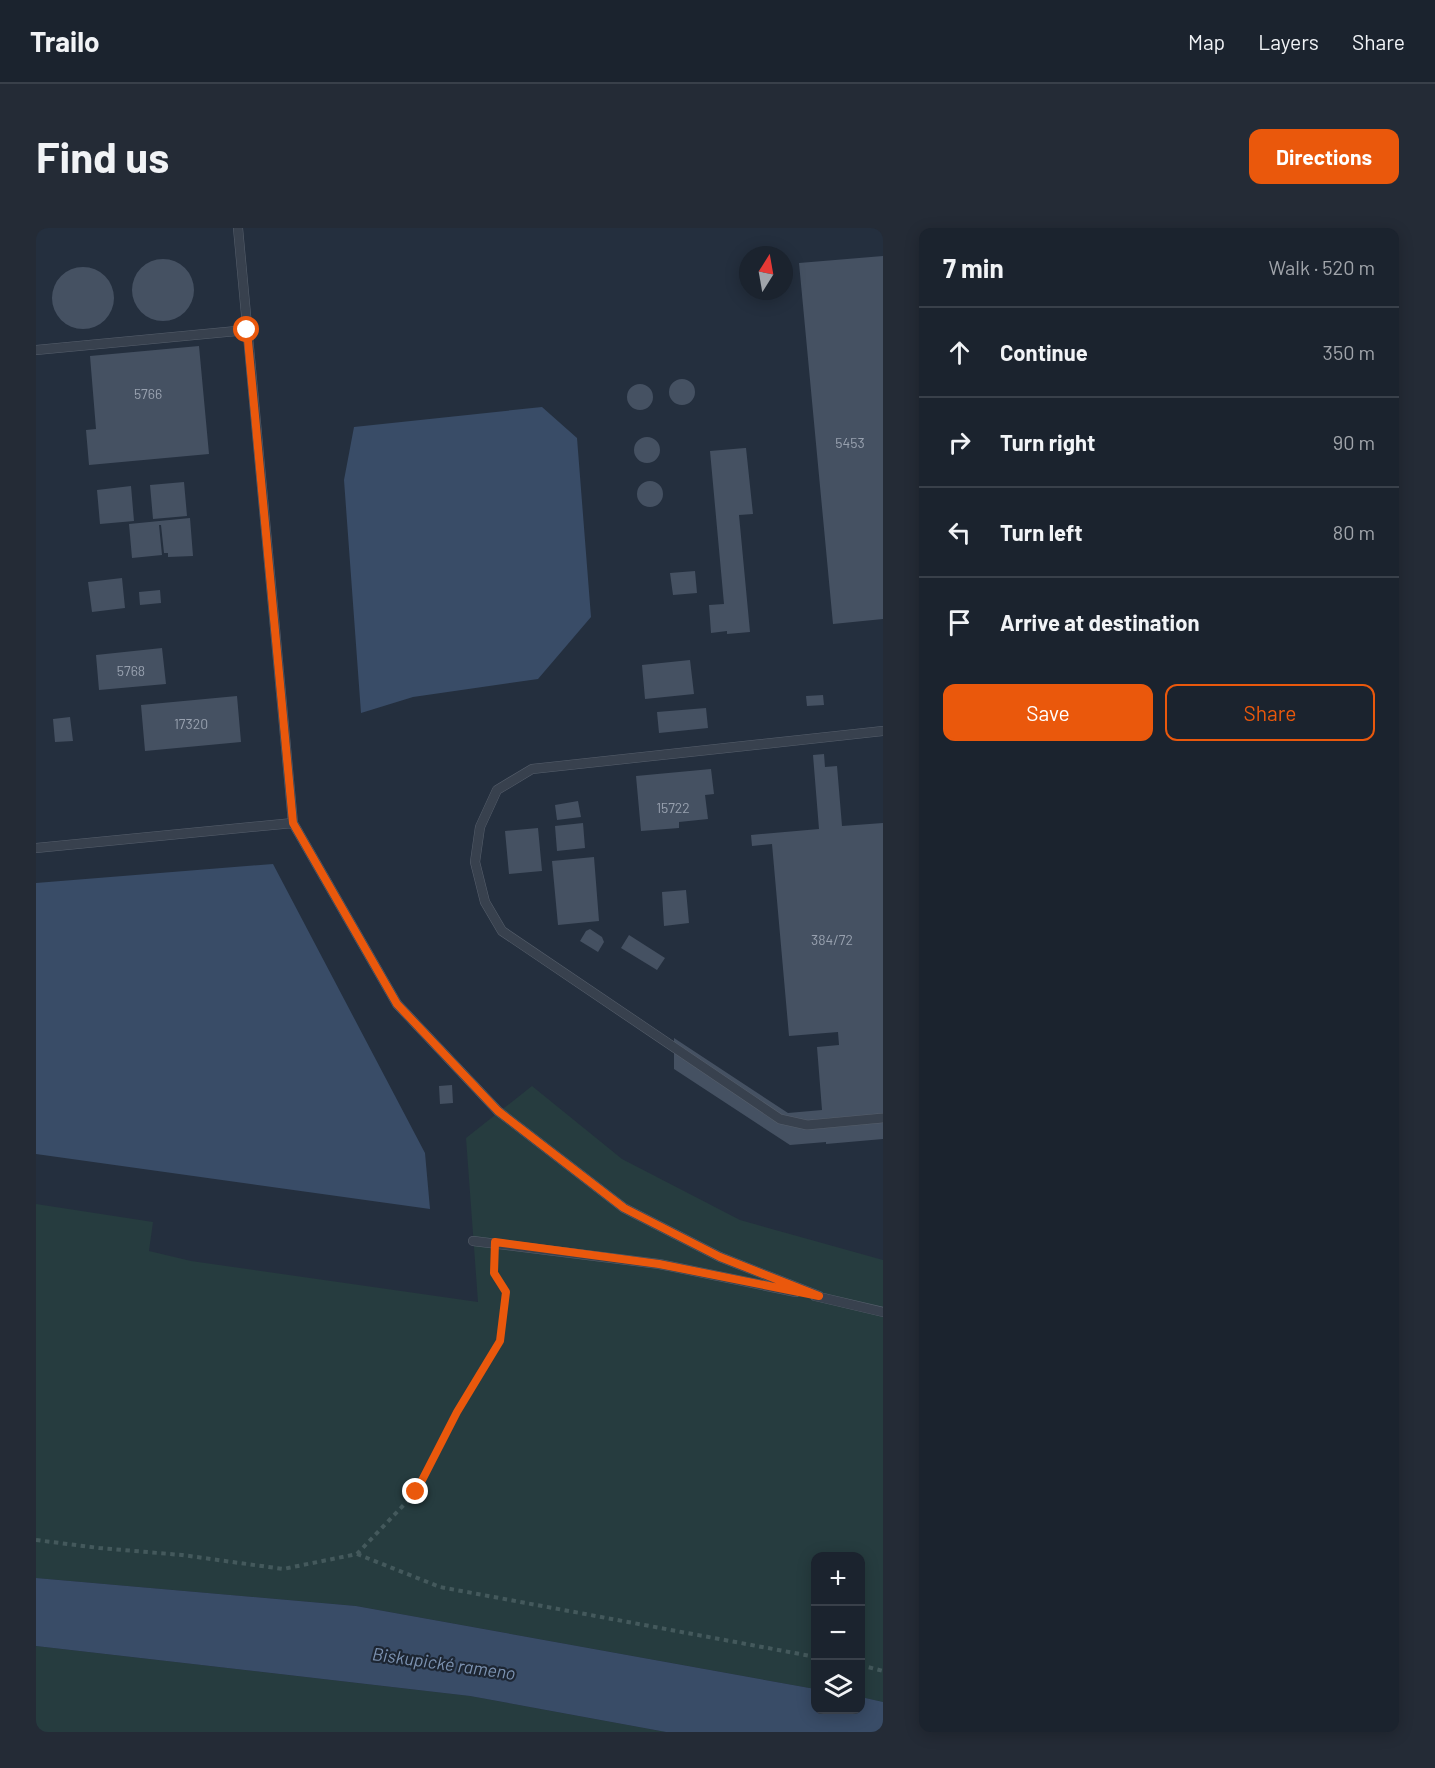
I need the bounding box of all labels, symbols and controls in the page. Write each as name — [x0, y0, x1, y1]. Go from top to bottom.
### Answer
text: Trailo — [30, 24, 100, 58]
text: Map — [1188, 29, 1225, 54]
text: Layers — [1258, 29, 1319, 54]
text: Share — [1352, 29, 1405, 54]
button: Directions — [1249, 129, 1399, 184]
text: Find us — [36, 131, 169, 181]
north arrow — [739, 246, 793, 300]
text: 7 min — [943, 252, 1004, 283]
text: Walk · 520 m — [1269, 255, 1375, 279]
route start — [233, 316, 259, 342]
icon: ahead — [943, 336, 976, 369]
text: Continue — [1000, 339, 1088, 365]
text: 350 m — [1323, 340, 1375, 364]
house number: 5766 — [134, 385, 162, 402]
icon: right — [943, 426, 976, 459]
text: Turn right — [1000, 429, 1095, 455]
text: 90 m — [1333, 430, 1375, 454]
house number: 5453 — [835, 434, 865, 451]
icon: left — [943, 516, 976, 549]
text: Turn left — [1000, 519, 1083, 545]
text: 80 m — [1333, 520, 1375, 544]
icon: arrive — [943, 606, 976, 639]
text: Arrive at destination — [1000, 609, 1199, 635]
house number: 5768 — [117, 662, 145, 679]
button: Save — [943, 684, 1153, 741]
button: Share — [1165, 684, 1375, 741]
house number: 17320 — [174, 715, 208, 732]
house number: 15722 — [656, 799, 690, 816]
house number: 384/72 — [811, 931, 853, 948]
route end — [402, 1478, 428, 1504]
map controls — [811, 1552, 865, 1714]
button: + — [811, 1552, 865, 1606]
button: − — [811, 1606, 865, 1660]
water label: Biskupické rameno — [371, 1642, 517, 1684]
button: layers — [811, 1660, 865, 1714]

